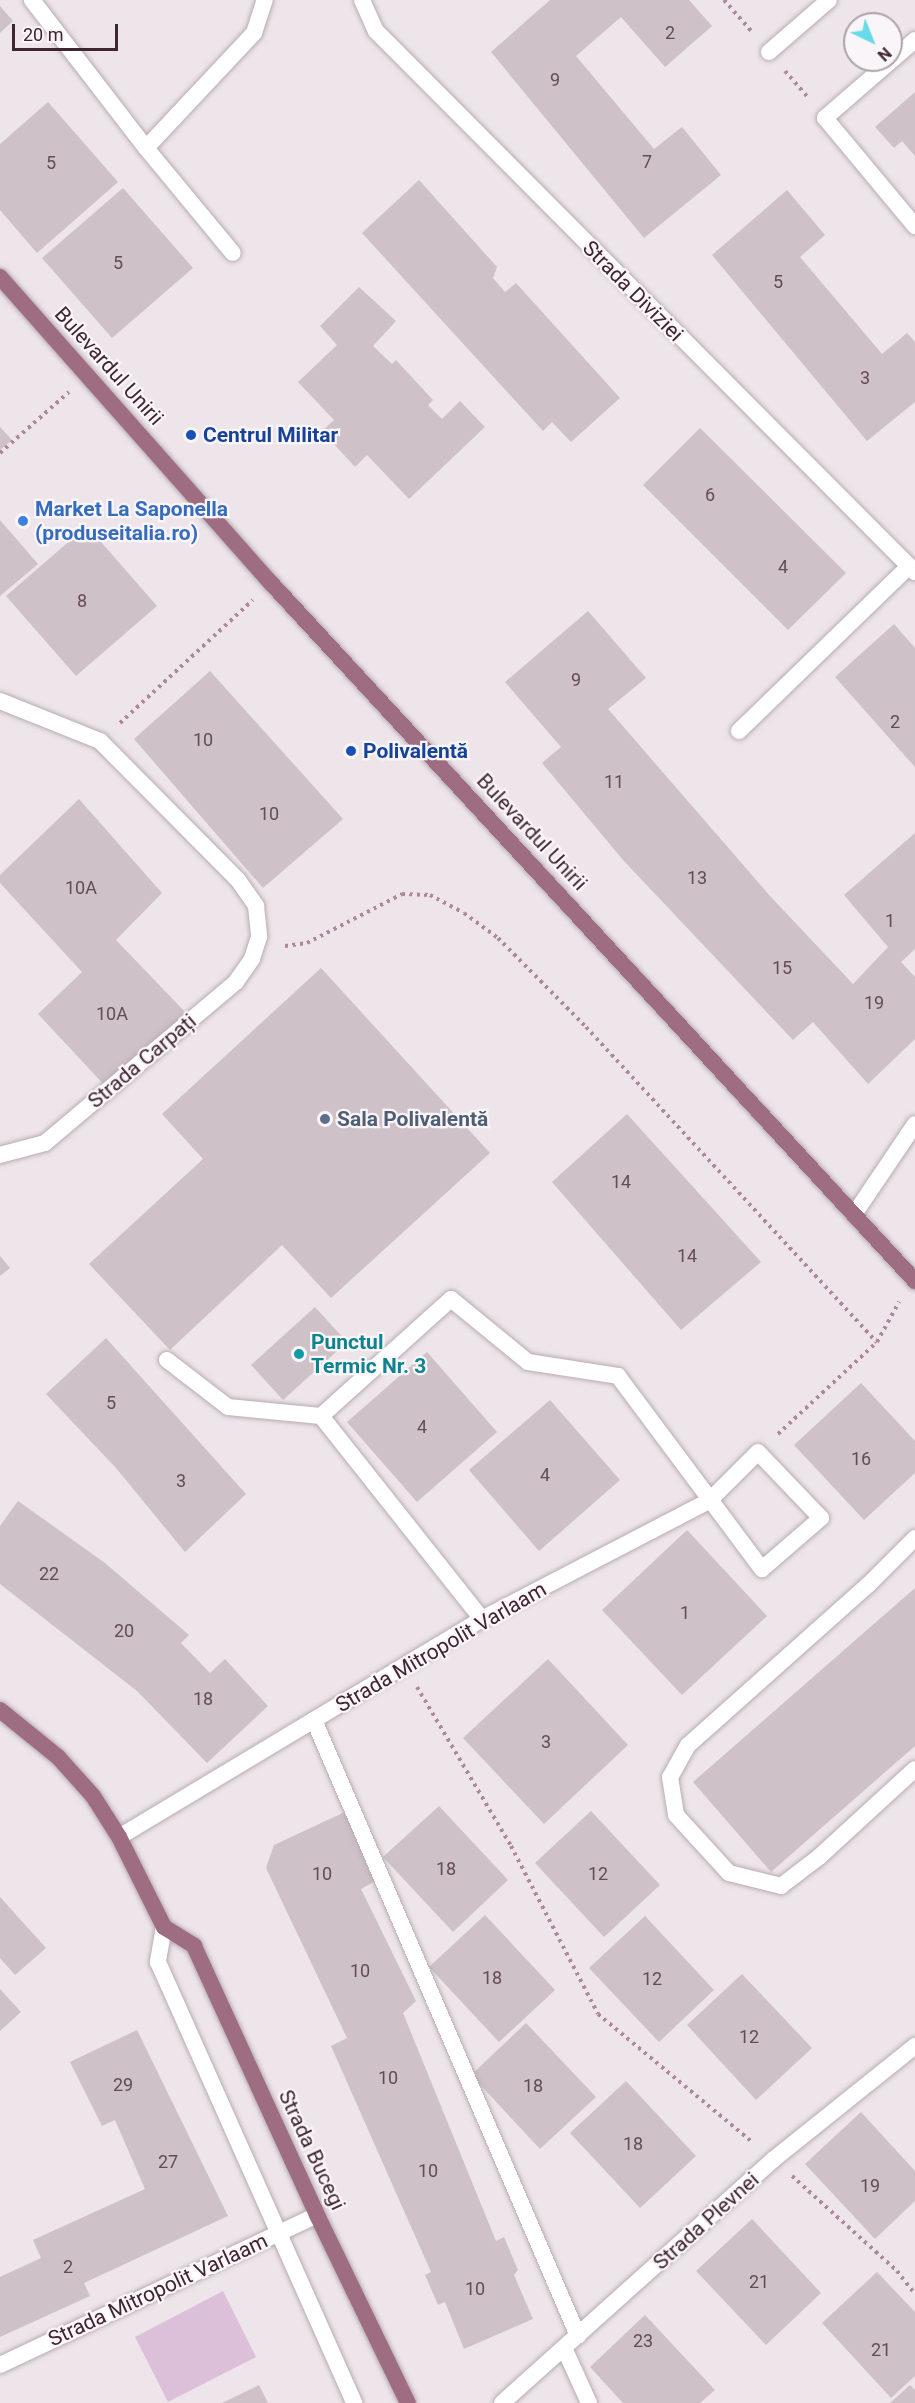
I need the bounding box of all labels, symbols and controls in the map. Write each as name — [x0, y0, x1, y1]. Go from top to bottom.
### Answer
scale bar — [15, 12, 122, 50]
north arrow — [843, 12, 903, 72]
house number: 2 — [665, 22, 675, 44]
text: 20 m — [23, 24, 63, 45]
text: N — [874, 43, 895, 65]
house number: 9 — [550, 69, 560, 91]
house number: 7 — [642, 151, 652, 173]
house number: 5 — [46, 152, 56, 174]
street label: Strada Diviziei — [577, 235, 689, 347]
house number: 5 — [113, 252, 123, 274]
house number: 5 — [773, 271, 783, 293]
street label: Bulevardul Unirii — [49, 302, 169, 430]
house number: 3 — [860, 367, 870, 389]
place label: Centrul Militar — [203, 422, 338, 448]
marker: Centrul Militar — [184, 428, 198, 442]
house number: 6 — [705, 484, 715, 506]
place label: Market La Saponella (produseitalia.ro) — [35, 496, 228, 546]
marker: Market La Saponella (produseitalia.ro) — [16, 514, 30, 528]
house number: 4 — [778, 556, 788, 578]
house number: 8 — [77, 590, 87, 612]
house number: 9 — [571, 669, 581, 691]
house number: 2 — [890, 711, 900, 733]
house number: 10 — [193, 729, 213, 751]
place label: Polivalentă — [363, 738, 468, 764]
marker: Polivalentă — [344, 744, 358, 758]
street label: Bulevardul Unirii — [471, 768, 593, 896]
house number: 11 — [604, 771, 624, 793]
house number: 10 — [259, 803, 279, 825]
house number: 13 — [687, 867, 707, 889]
house number: 10A — [65, 877, 97, 899]
house number: 1 — [885, 910, 895, 932]
house number: 15 — [772, 957, 792, 979]
house number: 19 — [864, 992, 884, 1014]
house number: 10A — [96, 1003, 128, 1025]
street label: Strada Carpați — [83, 1008, 201, 1114]
place label: Sala Polivalentă — [337, 1106, 488, 1132]
marker: Sala Polivalentă — [318, 1112, 332, 1126]
house number: 14 — [611, 1171, 631, 1193]
house number: 14 — [677, 1245, 697, 1267]
place label: Punctul Termic Nr. 3 — [311, 1329, 426, 1379]
marker: Punctul Termic Nr. 3 — [292, 1347, 306, 1361]
house number: 5 — [106, 1392, 116, 1414]
house number: 4 — [417, 1416, 427, 1438]
house number: 16 — [851, 1448, 871, 1470]
house number: 4 — [540, 1464, 550, 1486]
house number: 3 — [176, 1470, 186, 1492]
house number: 22 — [39, 1563, 59, 1585]
street label: Strada Mitropolit Varlaam — [331, 1576, 551, 1718]
house number: 1 — [680, 1602, 690, 1624]
house number: 20 — [114, 1620, 134, 1642]
house number: 18 — [193, 1688, 213, 1710]
house number: 3 — [541, 1731, 551, 1753]
house number: 18 — [436, 1858, 456, 1880]
house number: 10 — [312, 1863, 332, 1885]
house number: 12 — [588, 1863, 608, 1885]
house number: 10 — [350, 1960, 370, 1982]
house number: 18 — [482, 1967, 502, 1989]
house number: 12 — [642, 1968, 662, 1990]
house number: 12 — [739, 2026, 759, 2048]
house number: 10 — [378, 2067, 398, 2089]
house number: 29 — [113, 2074, 133, 2096]
house number: 18 — [523, 2075, 543, 2097]
street label: Strada Bucegi — [273, 2086, 351, 2214]
house number: 18 — [623, 2133, 643, 2155]
house number: 27 — [158, 2151, 178, 2173]
house number: 10 — [418, 2160, 438, 2182]
street label: Strada Plevnei — [648, 2167, 764, 2275]
house number: 19 — [860, 2175, 880, 2197]
street label: Strada Mitropolit Varlaam — [44, 2228, 272, 2352]
house number: 2 — [63, 2256, 73, 2278]
house number: 21 — [749, 2271, 769, 2293]
house number: 10 — [465, 2278, 485, 2300]
house number: 23 — [633, 2330, 653, 2352]
house number: 21 — [871, 2339, 891, 2361]

